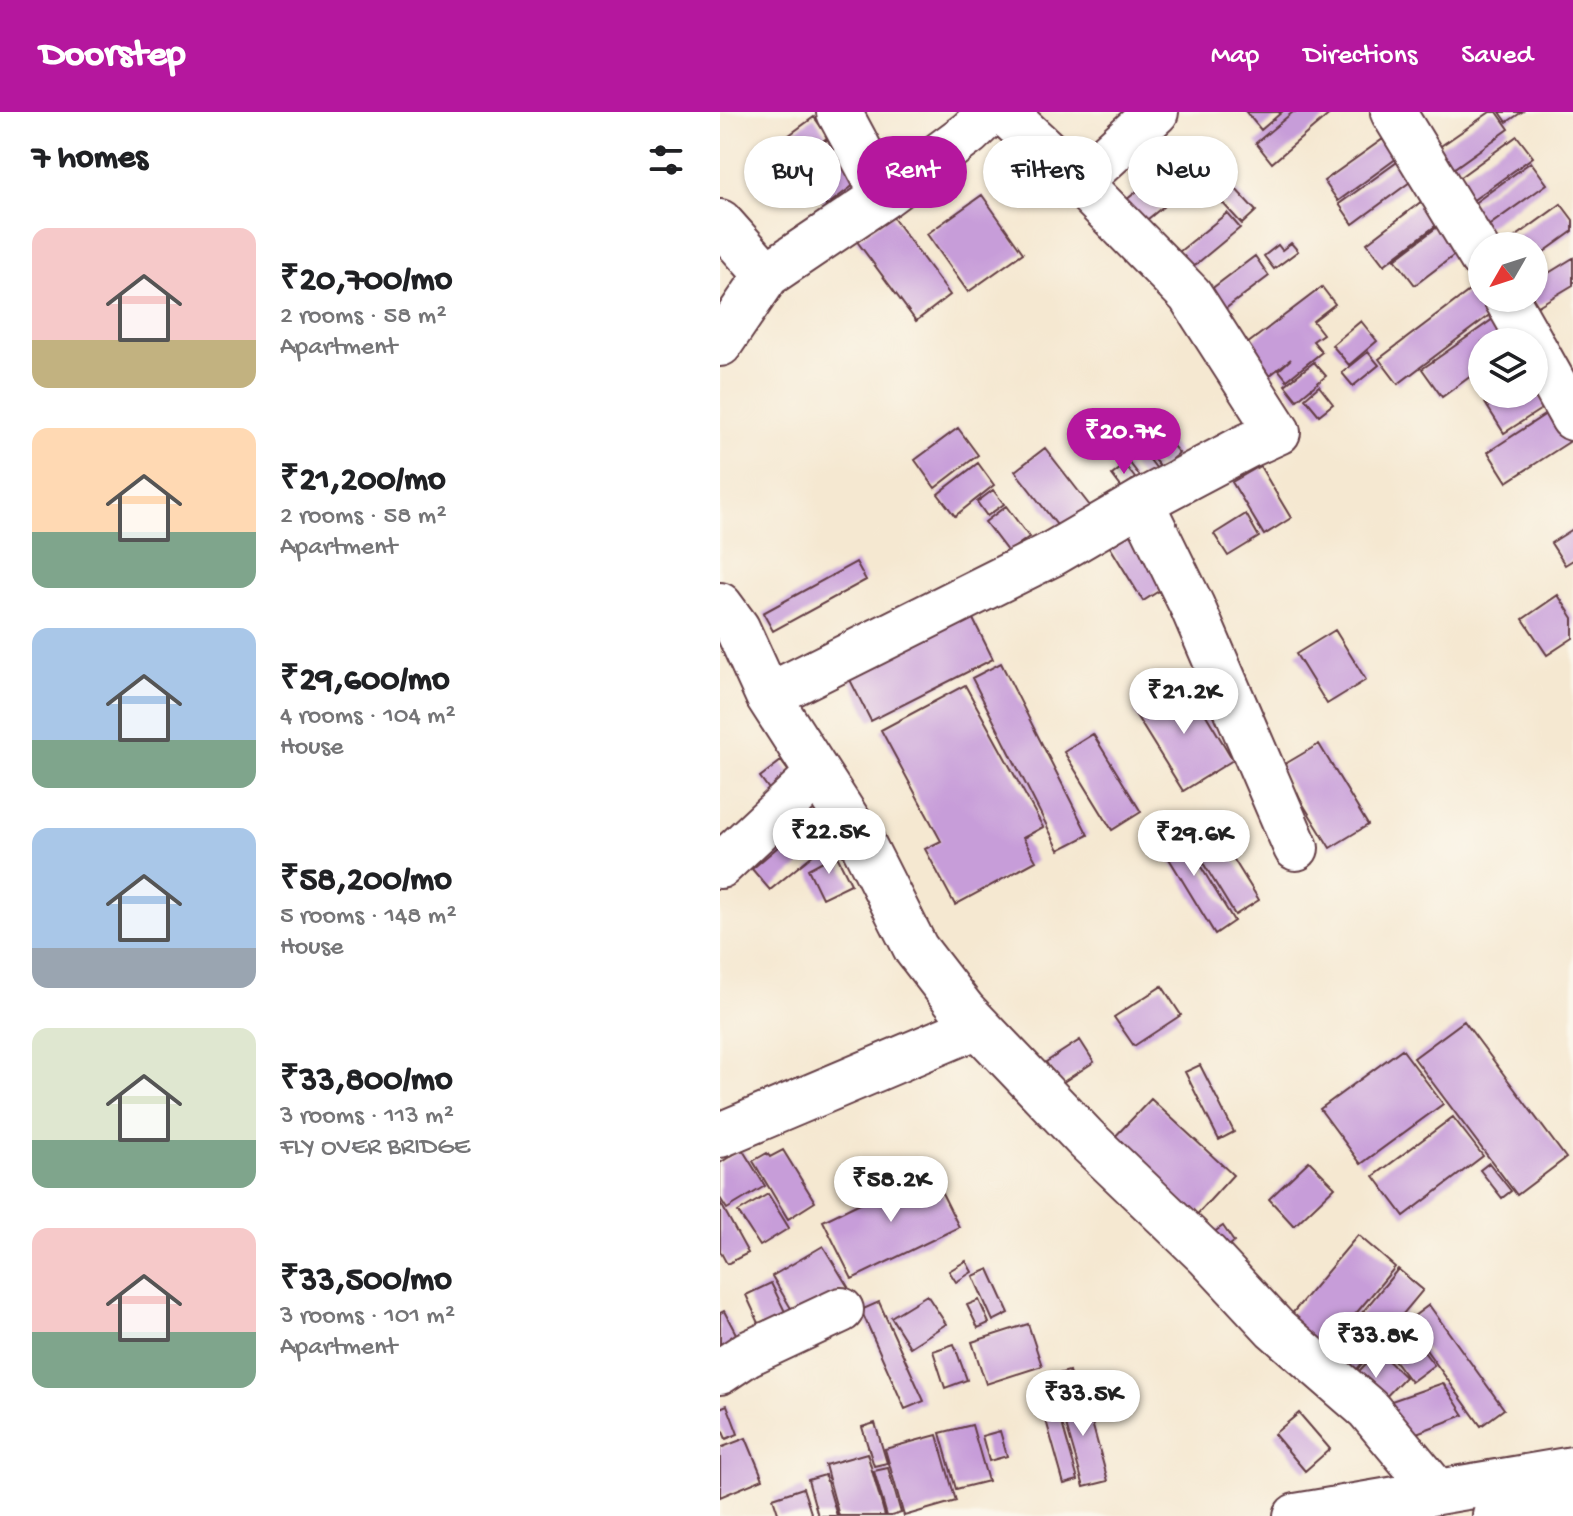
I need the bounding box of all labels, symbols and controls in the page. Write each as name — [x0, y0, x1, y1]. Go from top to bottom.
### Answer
text: Doorstep — [40, 34, 186, 78]
text: Map — [1211, 40, 1259, 73]
text: Directions — [1303, 40, 1417, 73]
text: Saved — [1461, 40, 1533, 73]
chip: Buy — [744, 136, 841, 208]
chip: Rent — [857, 136, 967, 208]
chip: Filters — [983, 136, 1112, 208]
chip: New — [1128, 136, 1238, 208]
icon: filters — [644, 138, 688, 182]
text: 7 homes — [32, 140, 148, 180]
north arrow — [1468, 232, 1548, 312]
map controls — [1468, 232, 1548, 408]
icon: home — [96, 260, 192, 356]
text: ₹20,700/mo — [280, 262, 452, 302]
text: 2 rooms · 58 m² — [280, 302, 446, 333]
button: layers — [1468, 328, 1548, 408]
text: Apartment — [280, 333, 397, 364]
pin: ₹20.7K — [1059, 408, 1189, 476]
text: ₹20.7K — [1085, 418, 1163, 449]
icon: home — [96, 460, 192, 556]
text: ₹21,200/mo — [280, 462, 446, 502]
text: 2 rooms · 58 m² — [280, 502, 446, 533]
text: Apartment — [280, 533, 397, 564]
icon: home — [96, 660, 192, 756]
text: ₹29,600/mo — [280, 662, 450, 702]
pin: ₹21.2K — [1119, 668, 1249, 736]
text: ₹21.2K — [1147, 678, 1221, 709]
text: 4 rooms · 104 m² — [280, 702, 456, 733]
text: House — [280, 733, 344, 764]
pin: ₹22.5K — [764, 808, 894, 876]
pin: ₹29.6K — [1129, 810, 1259, 878]
text: ₹22.5K — [791, 818, 867, 849]
text: ₹29.6K — [1156, 820, 1232, 851]
icon: home — [96, 860, 192, 956]
text: ₹58,200/mo — [280, 862, 452, 902]
text: 5 rooms · 148 m² — [280, 902, 457, 933]
text: House — [280, 933, 344, 964]
icon: home — [96, 1060, 192, 1156]
text: ₹33,800/mo — [280, 1062, 453, 1102]
text: 3 rooms · 113 m² — [280, 1102, 454, 1133]
text: FLY OVER BRIDGE — [280, 1133, 470, 1164]
pin: ₹58.2K — [826, 1156, 956, 1224]
text: ₹58.2K — [852, 1166, 930, 1197]
icon: home — [96, 1260, 192, 1356]
text: ₹33,500/mo — [280, 1262, 452, 1302]
text: 3 rooms · 101 m² — [280, 1302, 455, 1333]
pin: ₹33.8K — [1311, 1312, 1441, 1380]
text: ₹33.8K — [1337, 1322, 1415, 1353]
text: Apartment — [280, 1333, 397, 1364]
pin: ₹33.5K — [1018, 1370, 1148, 1438]
text: ₹33.5K — [1044, 1380, 1122, 1411]

